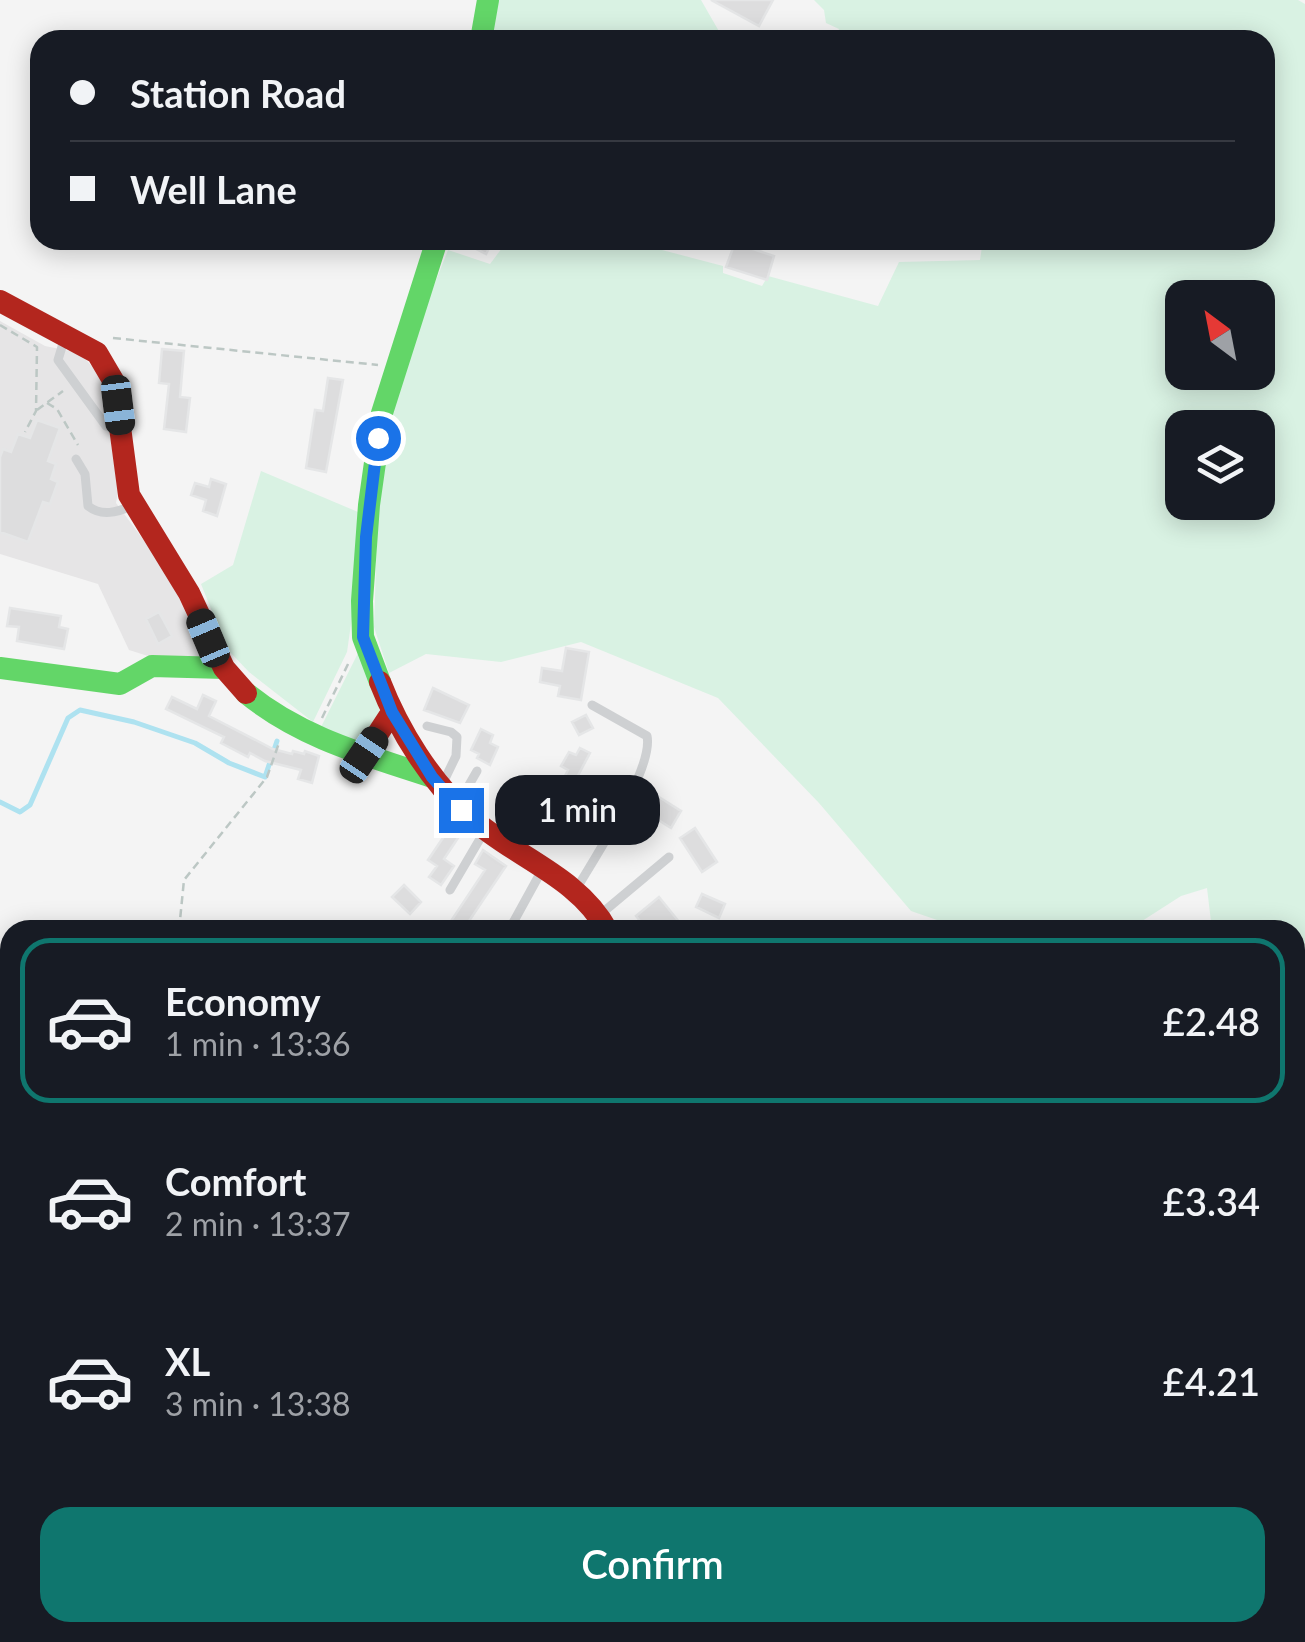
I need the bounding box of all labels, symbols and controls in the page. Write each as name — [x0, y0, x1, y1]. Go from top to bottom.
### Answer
text: Station Road — [130, 70, 346, 116]
text: Well Lane — [130, 166, 297, 212]
north arrow — [1165, 280, 1275, 390]
map controls — [1165, 280, 1275, 520]
car — [99, 373, 137, 437]
button: layers — [1165, 410, 1275, 520]
route start — [356, 416, 401, 461]
car — [182, 605, 234, 671]
car — [335, 722, 393, 788]
callout: 1 min — [496, 775, 661, 845]
route end — [439, 788, 484, 833]
text: 1 min — [538, 790, 617, 829]
icon: car — [45, 976, 135, 1066]
text: Economy — [165, 978, 320, 1024]
text: £2.48 — [1163, 998, 1260, 1044]
text: 1 min · 13:36 — [165, 1024, 351, 1063]
icon: car — [45, 1156, 135, 1246]
text: Comfort — [165, 1158, 306, 1204]
text: £3.34 — [1163, 1178, 1260, 1224]
text: 2 min · 13:37 — [165, 1204, 351, 1243]
icon: car — [45, 1336, 135, 1426]
text: XL — [165, 1338, 210, 1384]
text: £4.21 — [1163, 1358, 1260, 1404]
text: 3 min · 13:38 — [165, 1384, 351, 1423]
button: Confirm — [40, 1507, 1265, 1622]

